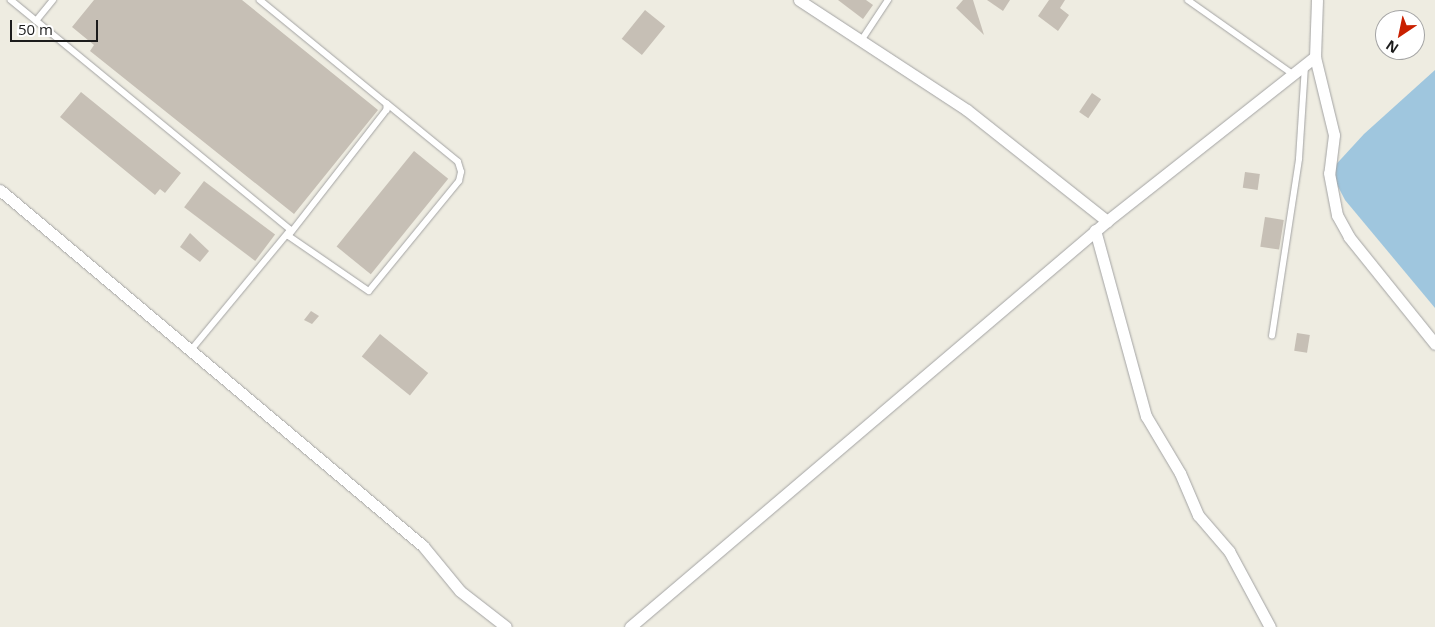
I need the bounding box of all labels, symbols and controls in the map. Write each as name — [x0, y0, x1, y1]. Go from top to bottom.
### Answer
scale bar — [12, 10, 100, 42]
north arrow — [1375, 10, 1425, 60]
text: 50 m — [18, 19, 53, 39]
text: N — [1382, 36, 1402, 58]

